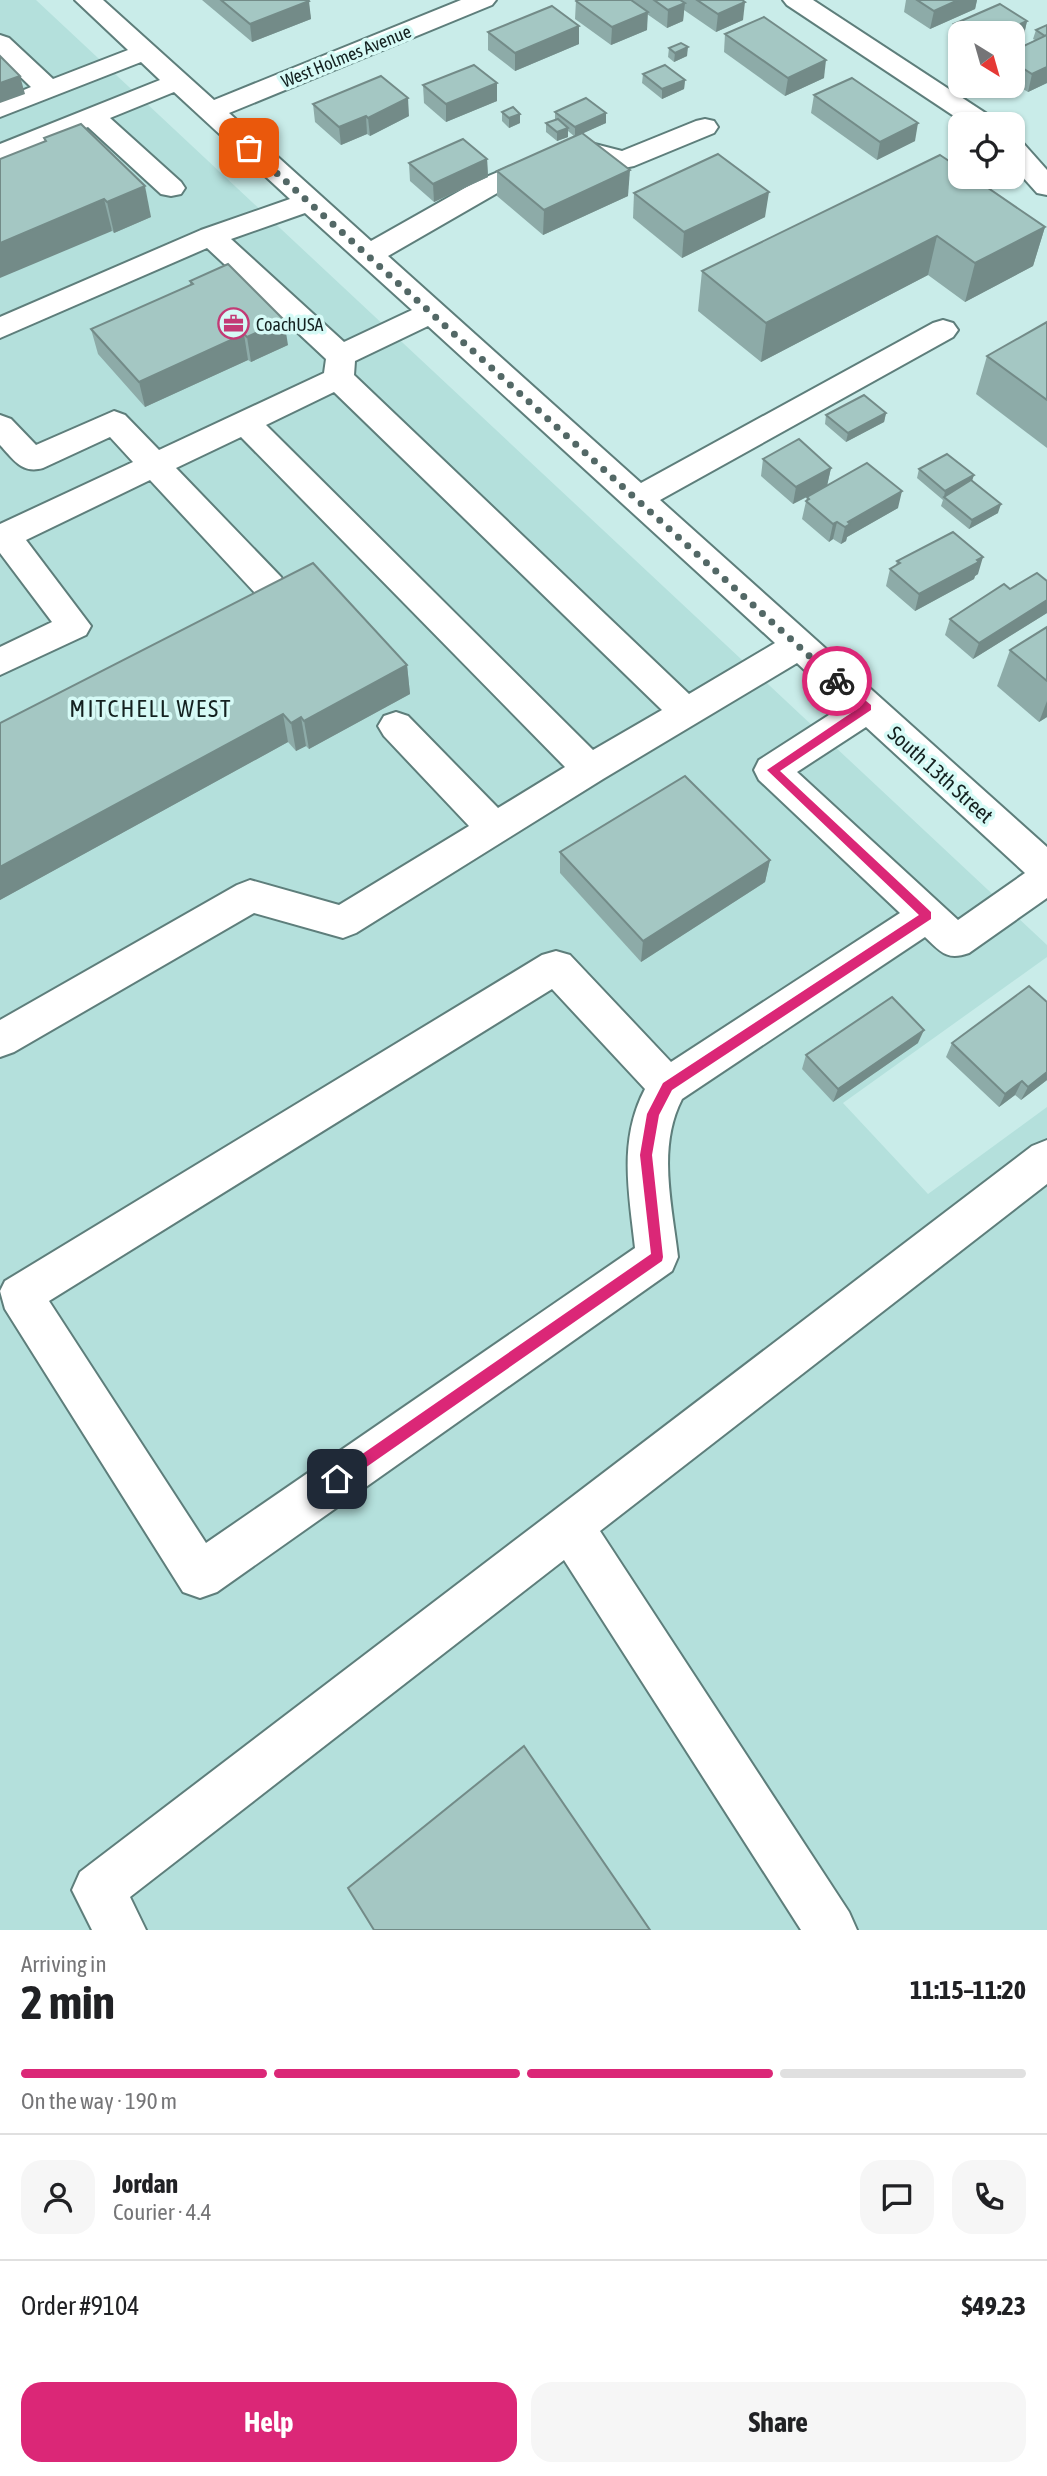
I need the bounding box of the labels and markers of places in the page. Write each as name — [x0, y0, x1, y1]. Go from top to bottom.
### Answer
pin — [219, 118, 279, 178]
office icon: CoachUSA — [216, 307, 250, 341]
place label: CoachUSA — [256, 314, 323, 335]
pin — [307, 1449, 367, 1509]

